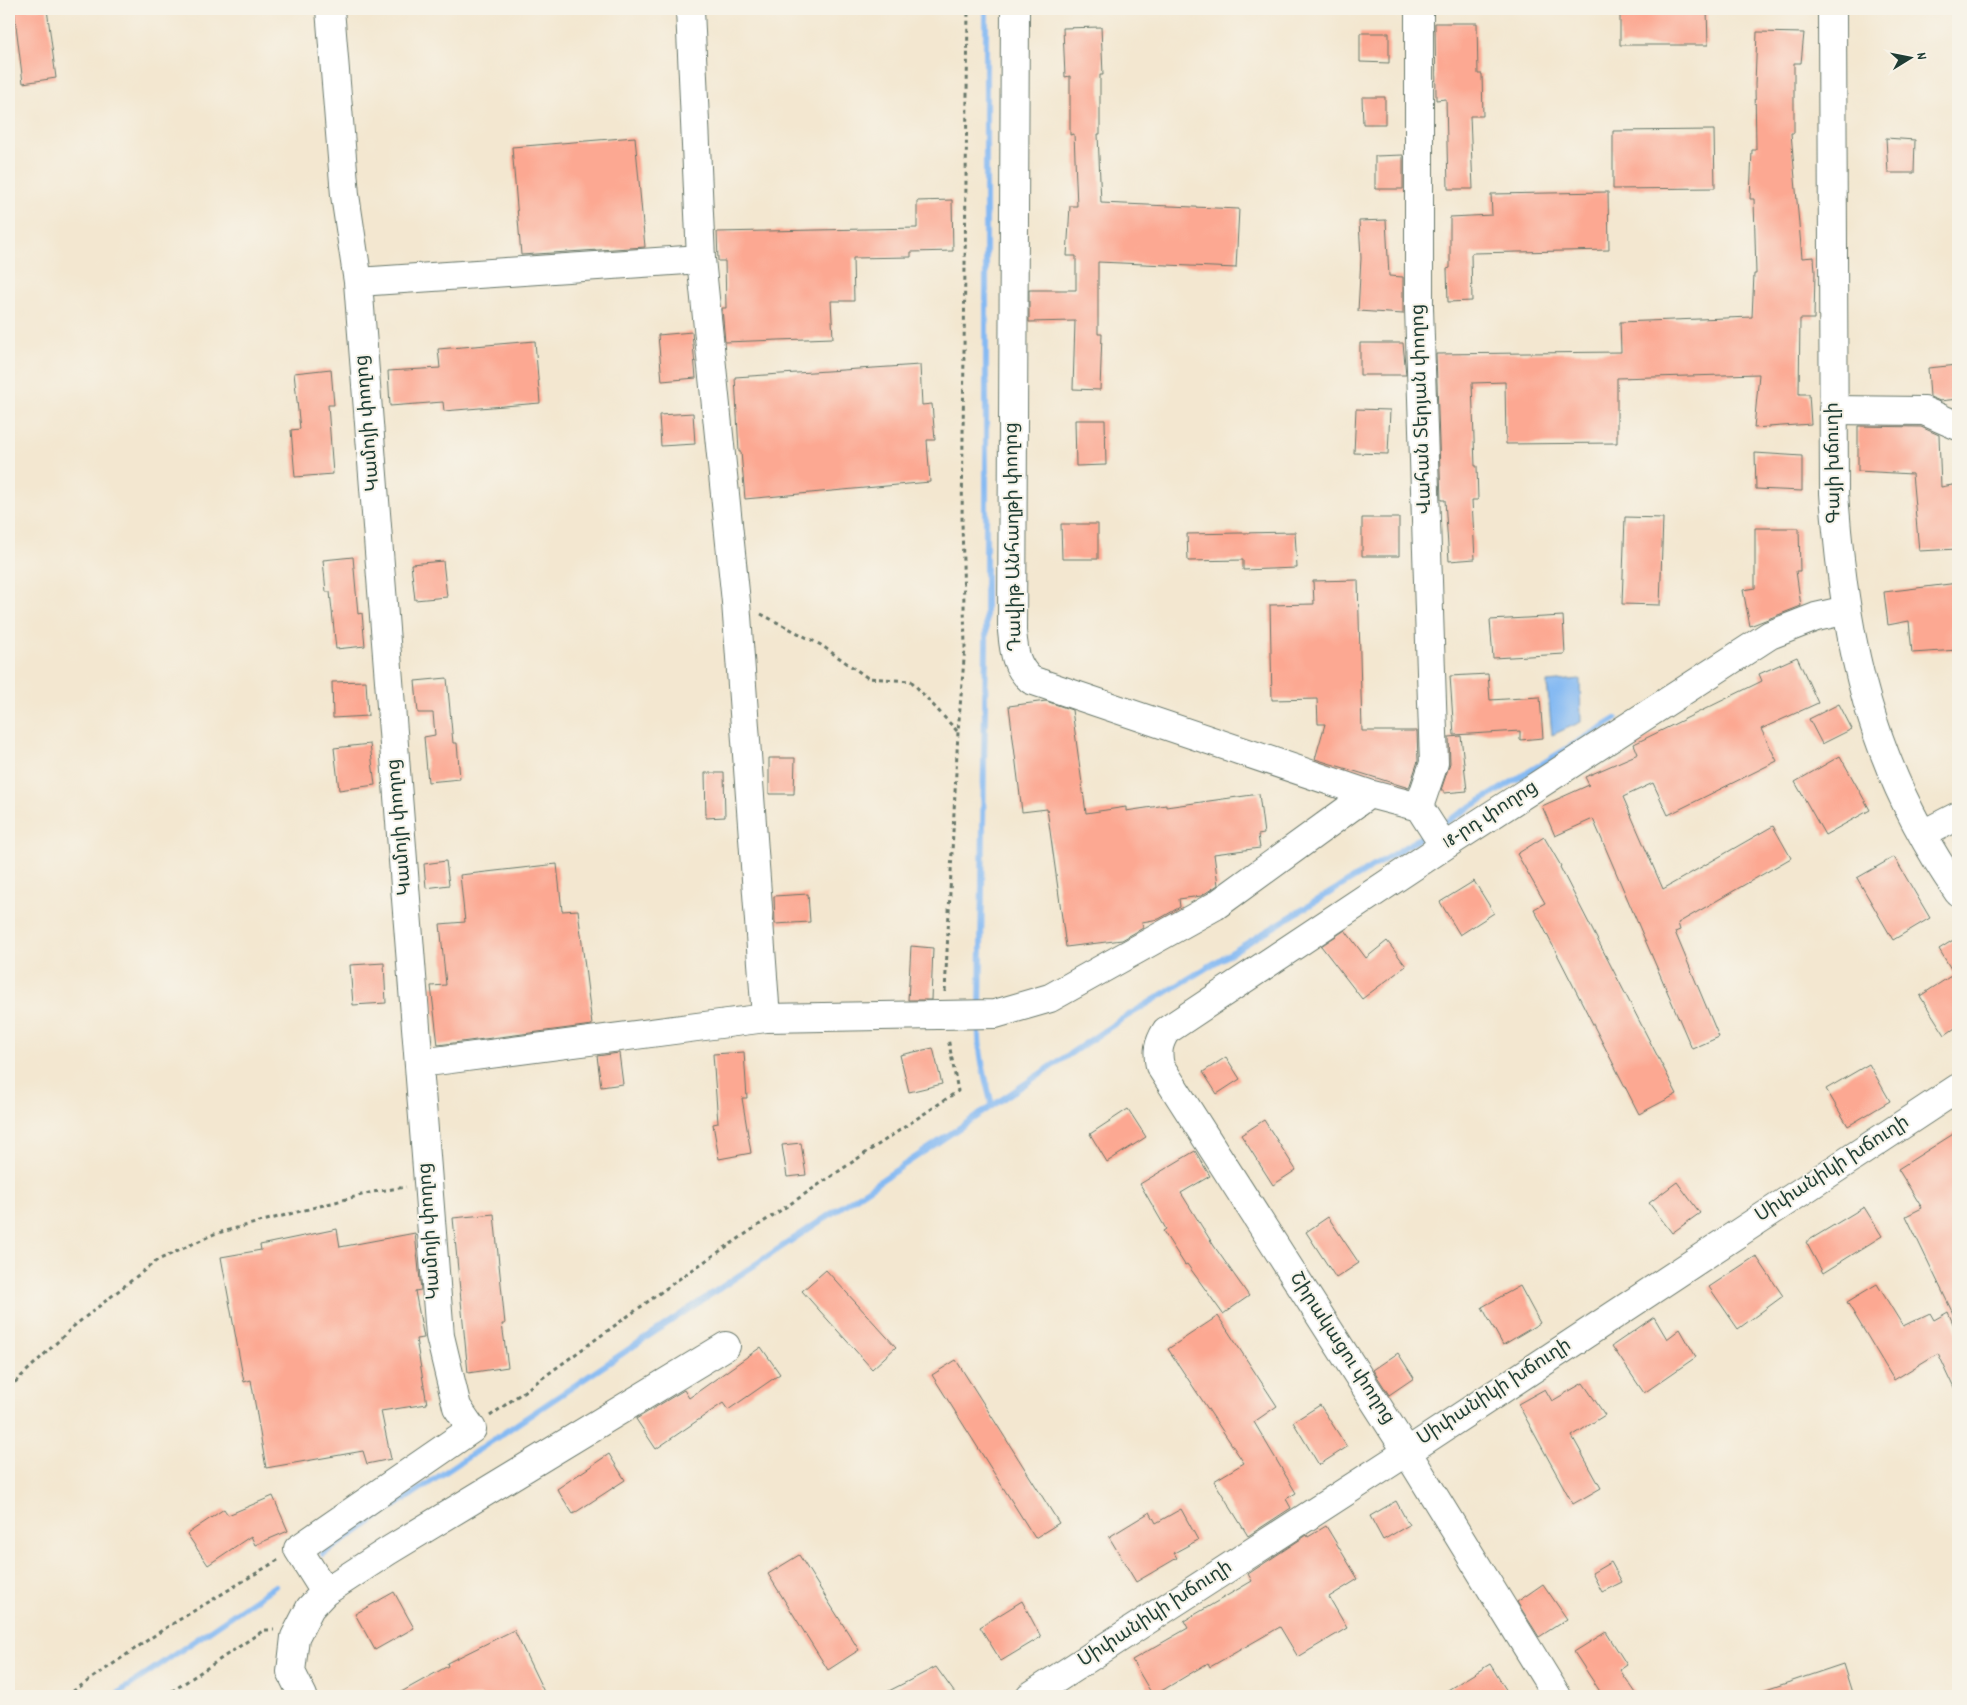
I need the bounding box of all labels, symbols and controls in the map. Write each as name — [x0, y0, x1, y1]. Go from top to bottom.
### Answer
north arrow — [1884, 32, 1934, 82]
text: N — [1910, 51, 1931, 61]
street label: Վահան Տերյան փողոց — [1406, 303, 1440, 515]
street label: Կամոյի փողոց — [350, 354, 388, 492]
street label: Գայի խճուղի — [1820, 402, 1850, 524]
street label: Դավիթ Անհաղթի փողոց — [999, 422, 1031, 652]
street label: Կամոյի փողոց — [382, 758, 420, 896]
street label: 18-րդ փողոց — [1438, 775, 1544, 857]
street label: Սիփանիկի խճուղի — [1751, 1110, 1915, 1230]
street label: Կամոյի փողոց — [413, 1162, 449, 1300]
street label: Շիրակացու փողոց — [1281, 1267, 1401, 1431]
street label: Սիփանիկի խճուղի — [1413, 1333, 1577, 1453]
street label: Սիփանիկի խճուղի — [1074, 1555, 1238, 1675]

